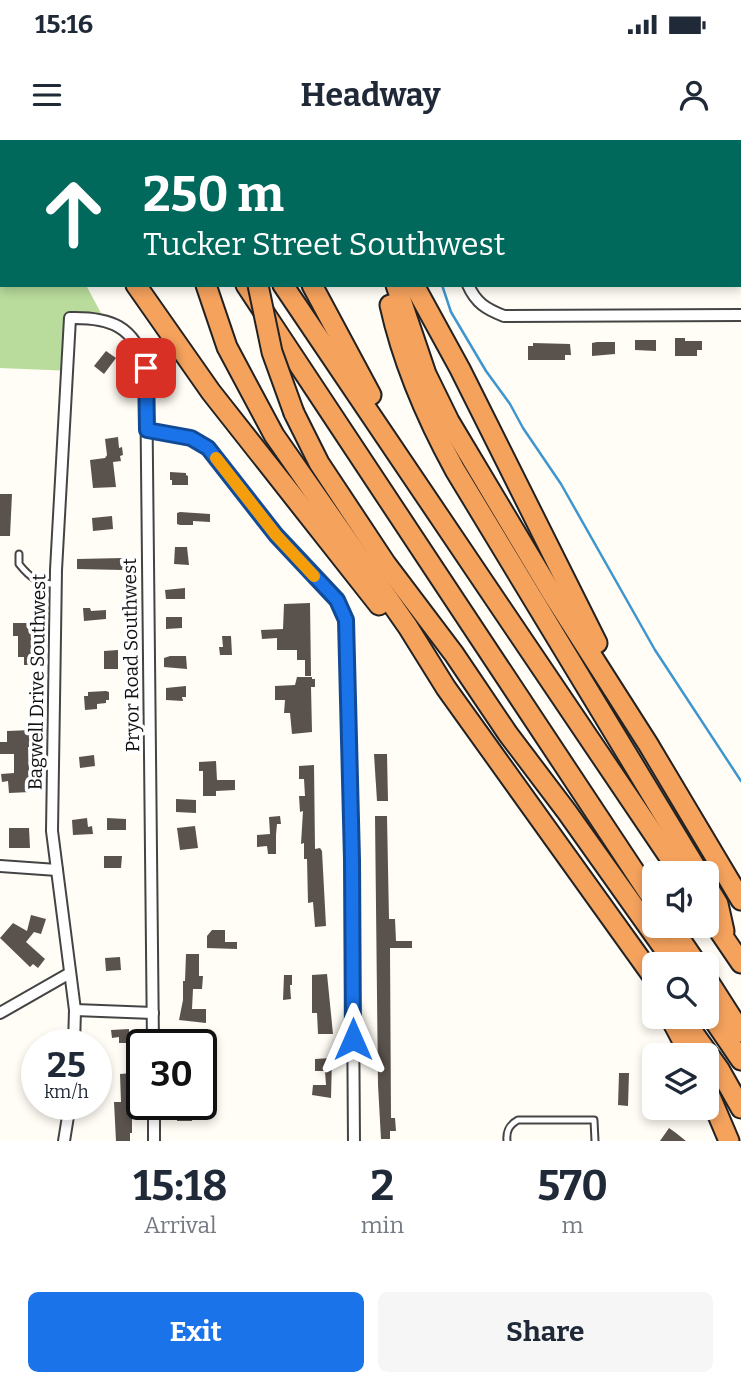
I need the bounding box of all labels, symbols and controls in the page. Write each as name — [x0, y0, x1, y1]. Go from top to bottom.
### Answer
text: 15:16 — [35, 9, 93, 40]
icon: menu — [28, 76, 66, 114]
text: Headway — [300, 76, 441, 114]
icon: person — [675, 76, 713, 114]
text: 250 m — [143, 165, 284, 224]
icon: ahead — [28, 168, 119, 259]
text: Tucker Street Southwest — [143, 225, 505, 263]
pin — [116, 338, 176, 398]
icon: arrive — [127, 349, 165, 387]
street label: Pryor Road Southwest — [118, 558, 144, 752]
street label: Bagwell Drive Southwest — [24, 574, 50, 790]
map controls — [642, 861, 719, 1120]
button: sound — [642, 861, 719, 938]
button: search — [642, 952, 719, 1029]
position arrow — [316, 1002, 390, 1076]
speed limit sign: 30 — [126, 1029, 217, 1120]
button: layers — [642, 1043, 719, 1120]
text: 25 — [47, 1044, 86, 1086]
text: km/h — [44, 1081, 89, 1103]
text: 15:18 — [133, 1161, 227, 1211]
text: 2 — [370, 1161, 394, 1211]
text: 570 — [537, 1161, 608, 1211]
text: Arrival — [144, 1211, 217, 1239]
text: min — [361, 1211, 404, 1239]
text: m — [562, 1211, 583, 1239]
button: Exit — [28, 1292, 364, 1372]
button: Share — [378, 1292, 713, 1372]

